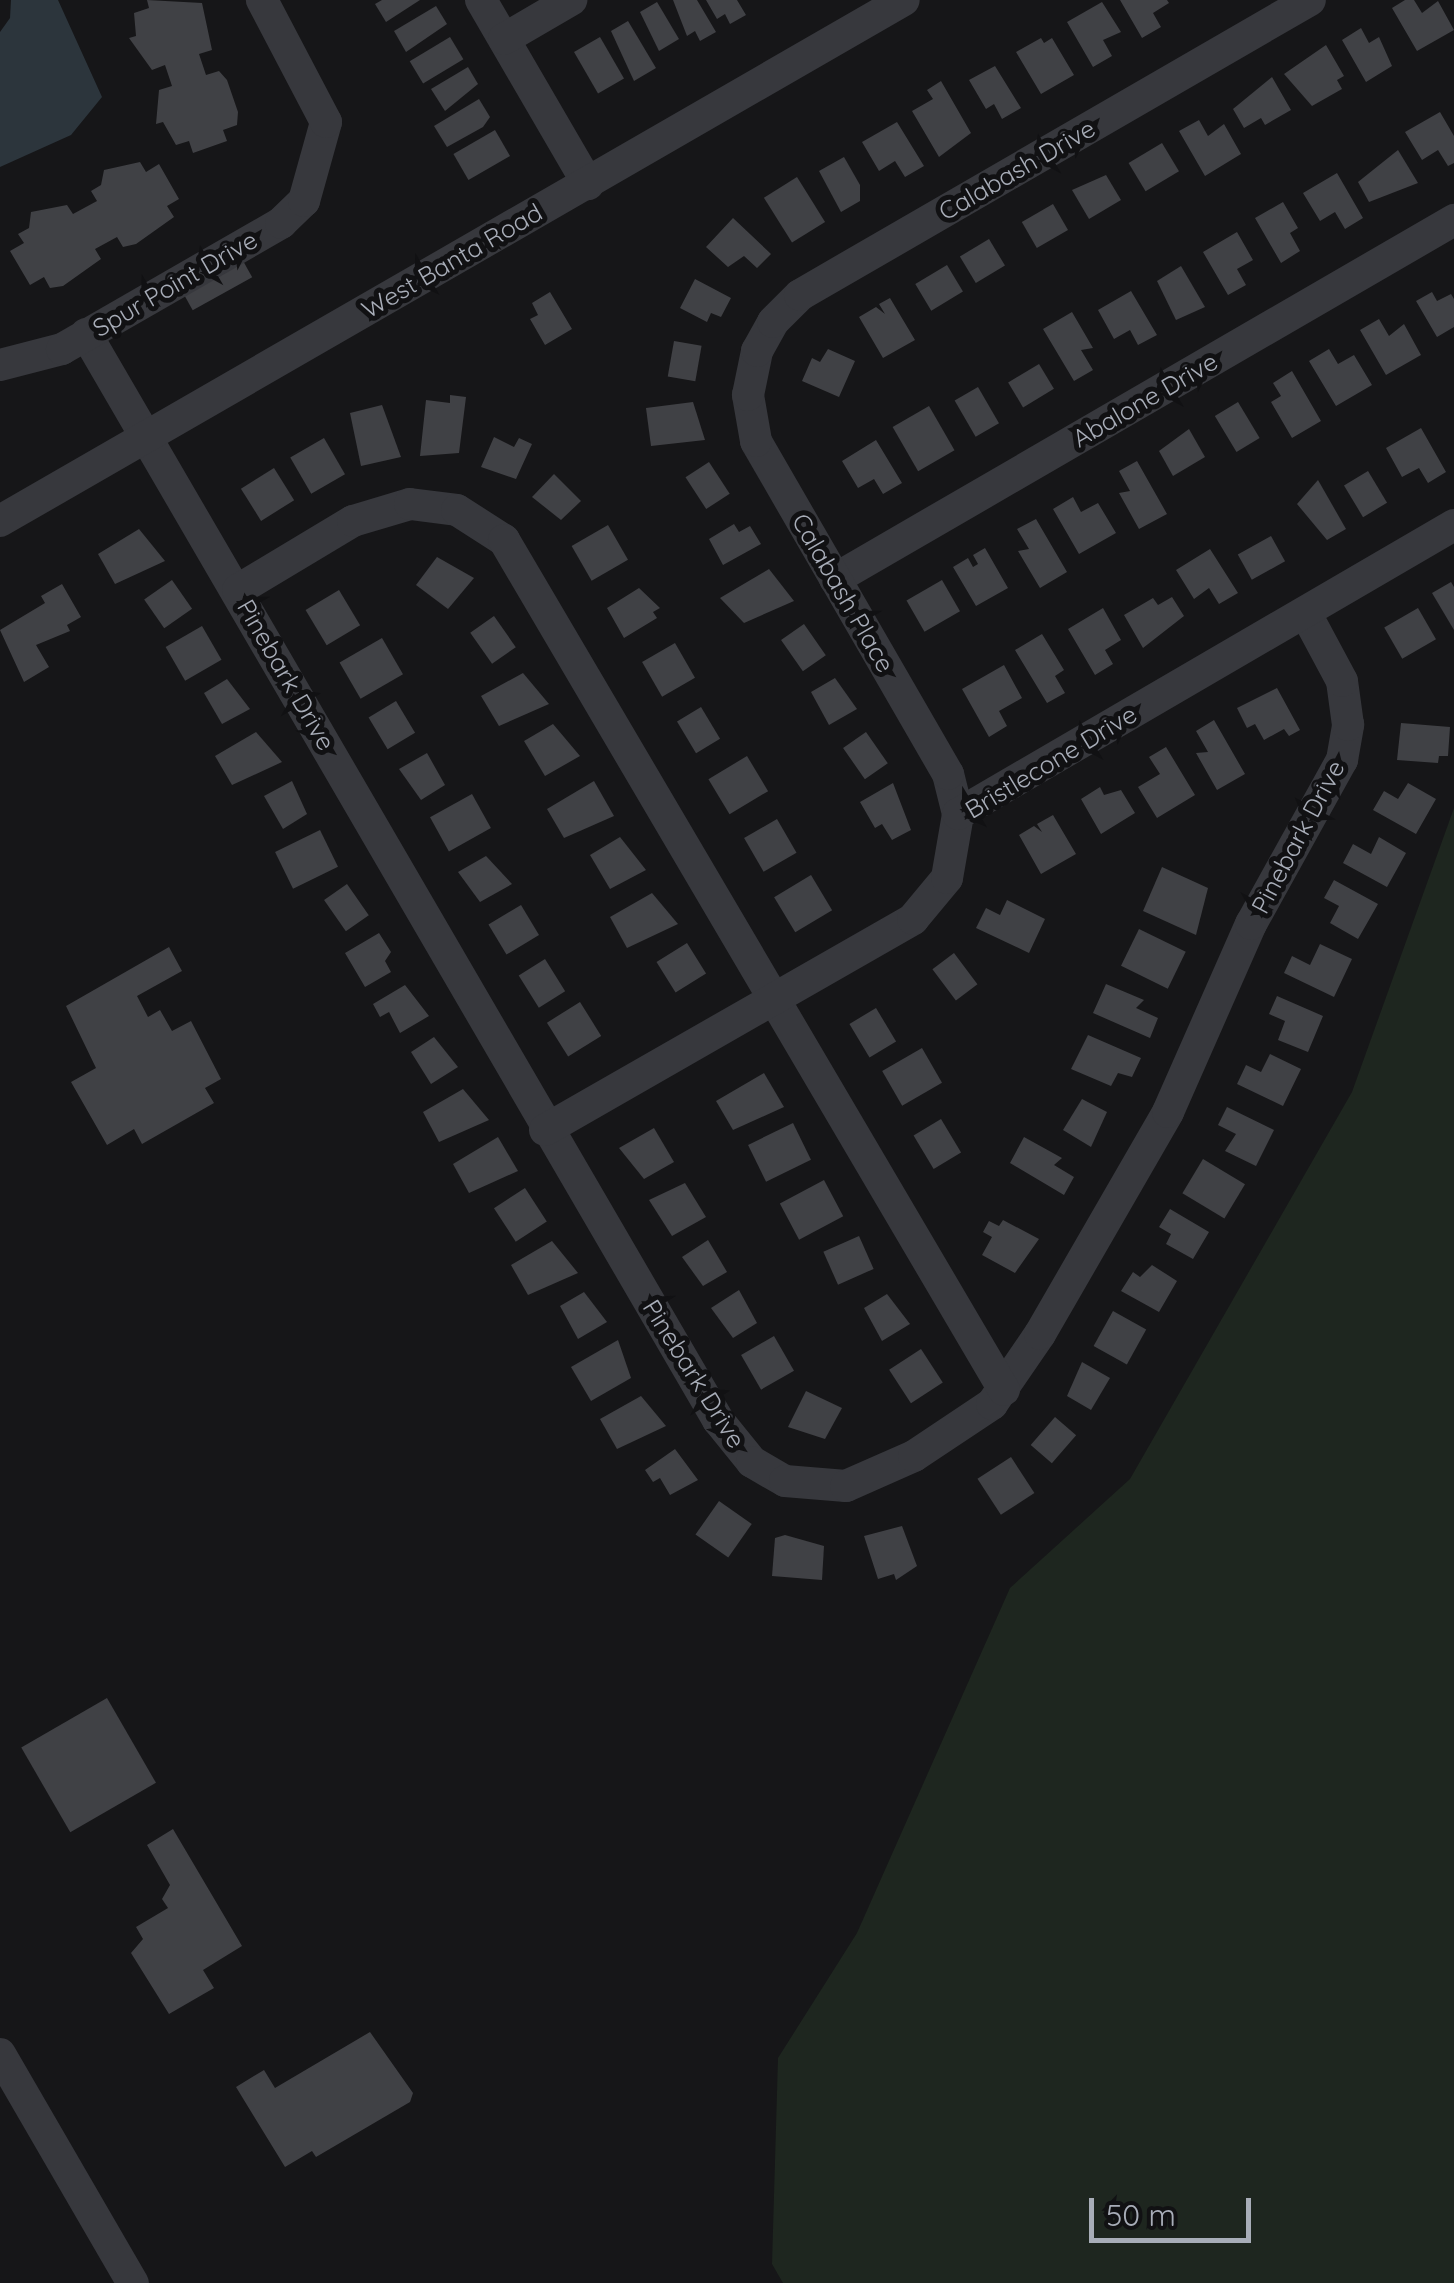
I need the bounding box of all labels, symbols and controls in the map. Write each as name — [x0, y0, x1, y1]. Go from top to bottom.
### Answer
street label: Calabash Drive — [933, 113, 1101, 227]
street label: West Banta Road — [356, 197, 548, 325]
street label: Spur Point Drive — [87, 225, 263, 343]
street label: Abalone Drive — [1067, 346, 1223, 454]
street label: Calabash Place — [785, 508, 901, 678]
street label: Pinebark Drive — [231, 594, 341, 756]
street label: Bristlecone Drive — [960, 699, 1142, 825]
street label: Pinebark Drive — [1245, 755, 1351, 919]
street label: Pinebark Drive — [636, 1294, 752, 1454]
scale bar — [1094, 2178, 1256, 2240]
text: 50 m — [1106, 2196, 1176, 2234]

